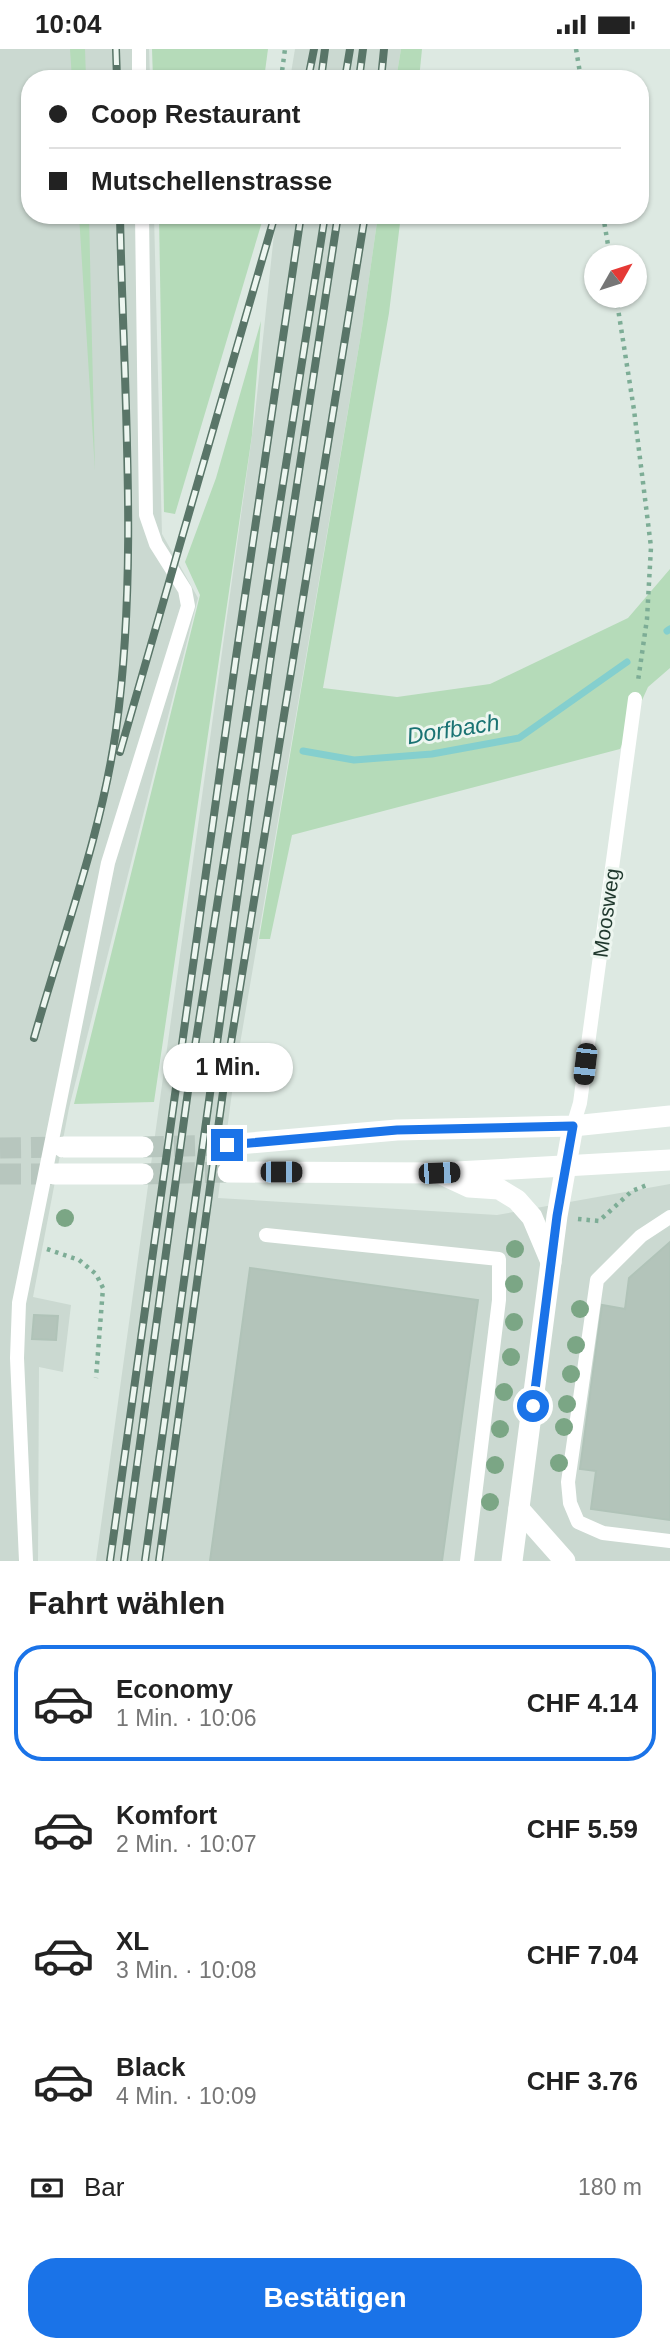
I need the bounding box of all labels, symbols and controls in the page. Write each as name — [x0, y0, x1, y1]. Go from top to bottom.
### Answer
text: 10:04 — [35, 9, 102, 39]
text: Coop Restaurant — [91, 99, 300, 129]
text: Mutschellenstrasse — [91, 166, 332, 196]
north arrow — [584, 245, 648, 308]
map controls — [584, 245, 647, 308]
water label: Dorfbach — [405, 709, 501, 749]
street label: Moosweg — [588, 867, 624, 959]
car — [573, 1042, 598, 1086]
callout: 1 Min. — [162, 1044, 292, 1093]
text: 1 Min. — [195, 1054, 261, 1080]
route end — [211, 1129, 243, 1161]
car — [261, 1162, 303, 1183]
car — [418, 1162, 461, 1184]
route start — [517, 1390, 549, 1422]
text: Fahrt wählen — [28, 1585, 225, 1621]
icon: car — [32, 1672, 95, 1735]
text: Economy — [116, 1674, 233, 1704]
text: CHF 4.14 — [527, 1688, 638, 1718]
text: 1 Min. · 10:06 — [116, 1705, 257, 1731]
icon: car — [32, 1798, 95, 1861]
text: Komfort — [116, 1800, 217, 1830]
text: CHF 5.59 — [527, 1814, 638, 1844]
text: 2 Min. · 10:07 — [116, 1831, 257, 1857]
icon: car — [32, 1924, 95, 1987]
text: XL — [116, 1926, 149, 1956]
text: CHF 7.04 — [527, 1940, 638, 1970]
text: 3 Min. · 10:08 — [116, 1957, 257, 1983]
icon: car — [32, 2050, 95, 2113]
text: Black — [116, 2052, 185, 2082]
text: CHF 3.76 — [527, 2066, 638, 2096]
text: 4 Min. · 10:09 — [116, 2083, 257, 2109]
icon: cash — [28, 2169, 66, 2207]
text: Bar — [84, 2172, 124, 2202]
text: 180 m — [578, 2174, 642, 2200]
button: Bestätigen — [28, 2258, 642, 2338]

